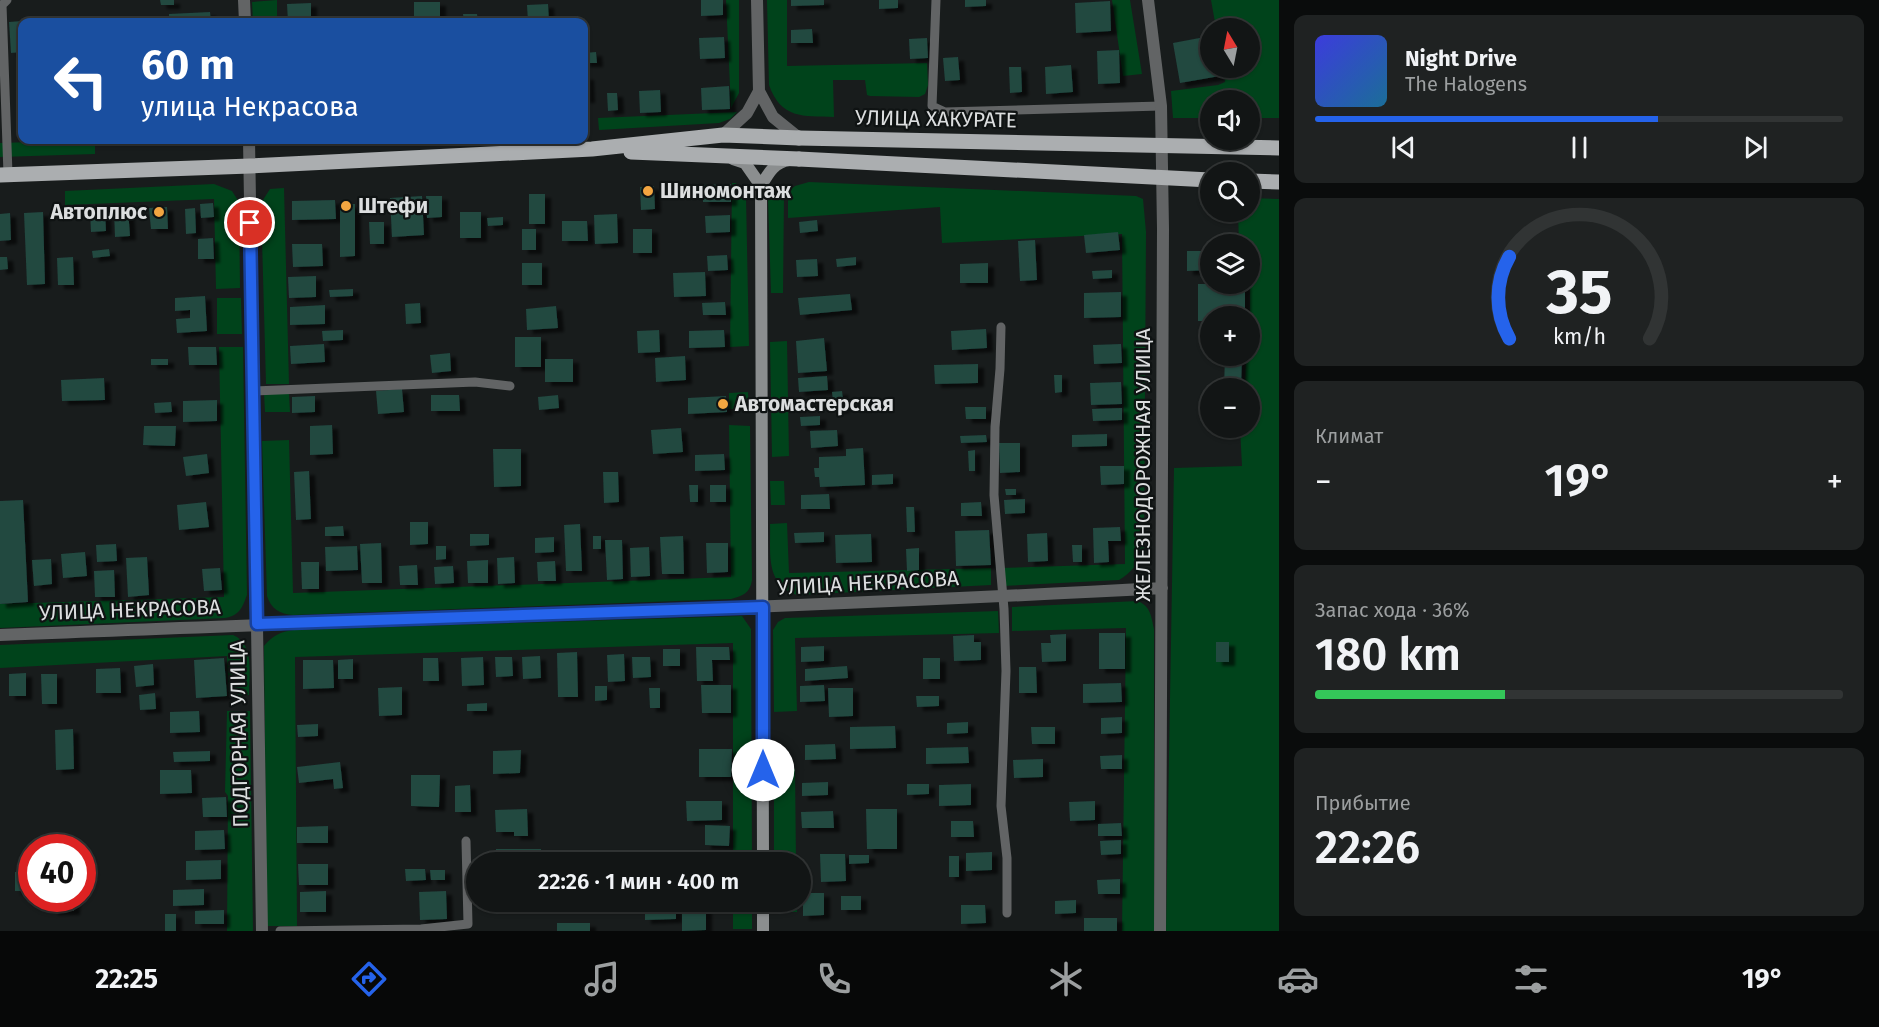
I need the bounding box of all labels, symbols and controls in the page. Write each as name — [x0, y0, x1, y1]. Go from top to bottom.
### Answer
north arrow — [1200, 18, 1260, 78]
map controls — [1200, 18, 1260, 438]
text: 60 m — [141, 40, 235, 90]
icon: left — [42, 42, 120, 120]
text: Night Drive — [1405, 45, 1517, 72]
text: The Halogens — [1405, 72, 1527, 96]
button: sound — [1200, 90, 1260, 150]
text: улица Некрасова — [141, 91, 359, 123]
street label: УЛИЦА ХАКУРАТЕ — [855, 105, 1017, 133]
icon: previous — [1387, 131, 1420, 164]
icon: pause — [1563, 131, 1596, 164]
icon: next — [1739, 131, 1772, 164]
button: search — [1200, 162, 1260, 222]
place label: Шиномонтаж — [660, 178, 791, 204]
marker: Шиномонтаж — [641, 184, 655, 198]
place label: Штефи — [358, 193, 428, 219]
pin — [224, 197, 275, 248]
place label: Автоплюс — [49, 199, 147, 225]
marker: Штефи — [339, 199, 353, 213]
marker: Автоплюс — [152, 205, 166, 219]
icon: arrive — [233, 206, 266, 239]
button: layers — [1200, 234, 1260, 294]
text: 35 — [1545, 255, 1612, 330]
button: + — [1200, 306, 1260, 366]
text: km/h — [1552, 325, 1606, 351]
street label: ЖЕЛЕЗНОДОРОЖНАЯ УЛИЦА — [1130, 328, 1156, 602]
button: − — [1200, 378, 1260, 438]
place label: Автомастерская — [734, 391, 894, 417]
marker: Автомастерская — [716, 397, 730, 411]
text: Климат — [1315, 424, 1383, 448]
text: 19° — [1545, 454, 1613, 508]
text: − — [1315, 462, 1332, 502]
text: + — [1827, 462, 1843, 502]
street label: УЛИЦА НЕКРАСОВА — [777, 565, 959, 601]
street label: УЛИЦА НЕКРАСОВА — [39, 594, 221, 626]
text: Запас хода · 36% — [1315, 598, 1469, 622]
text: 180 km — [1315, 628, 1461, 682]
street label: ПОДГОРНАЯ УЛИЦА — [224, 640, 254, 828]
position arrow — [731, 738, 795, 802]
text: Прибытие — [1315, 791, 1411, 815]
text: 22:26 — [1315, 821, 1420, 875]
speed limit sign: 40 — [18, 834, 96, 912]
text: 22:26 · 1 мин · 400 m — [538, 868, 739, 895]
icon: directions — [348, 958, 390, 1000]
icon: music — [581, 958, 623, 1000]
icon: phone — [813, 958, 855, 1000]
icon: climate — [1045, 958, 1087, 1000]
icon: car — [1277, 958, 1319, 1000]
icon: filters — [1510, 958, 1552, 1000]
text: 22:25 — [95, 963, 158, 995]
text: 19° — [1742, 963, 1784, 995]

